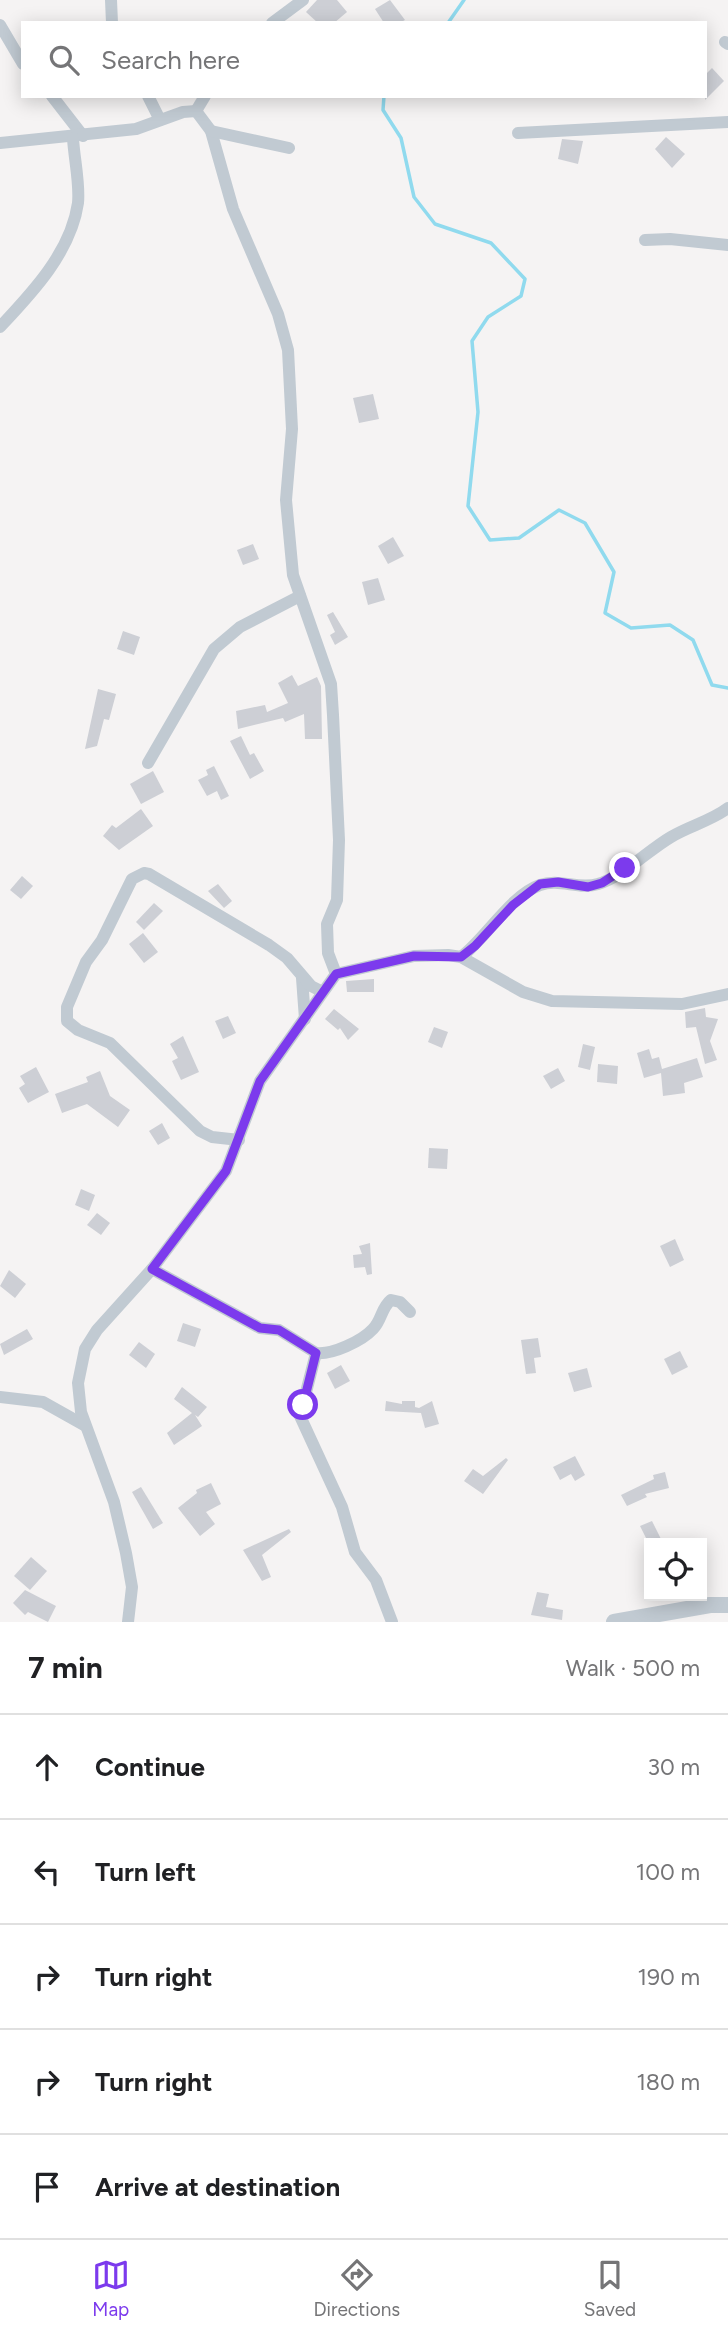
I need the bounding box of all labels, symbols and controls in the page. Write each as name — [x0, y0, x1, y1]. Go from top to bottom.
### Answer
search box — [21, 21, 707, 98]
icon: search — [45, 41, 83, 79]
text: Search here — [101, 44, 240, 76]
route end — [609, 852, 640, 883]
route start — [287, 1389, 318, 1420]
map controls — [644, 1538, 707, 1601]
button: locate — [644, 1538, 707, 1601]
text: 7 min — [28, 1649, 103, 1686]
text: Walk · 500 m — [566, 1654, 700, 1682]
icon: ahead — [28, 1748, 66, 1786]
text: Continue — [95, 1751, 205, 1783]
text: 30 m — [647, 1753, 700, 1781]
icon: left — [28, 1853, 66, 1891]
text: Turn left — [95, 1856, 196, 1888]
text: 100 m — [636, 1858, 700, 1886]
icon: right — [28, 1958, 66, 1996]
text: Turn right — [95, 1961, 212, 1993]
text: 190 m — [637, 1963, 700, 1991]
icon: right — [28, 2063, 66, 2101]
text: Turn right — [95, 2066, 212, 2098]
text: 180 m — [636, 2068, 700, 2096]
icon: arrive — [28, 2168, 66, 2206]
text: Arrive at destination — [95, 2171, 340, 2203]
tab: Map — [92, 2256, 130, 2321]
tab: Directions — [313, 2256, 400, 2321]
tab: Saved — [584, 2256, 636, 2321]

